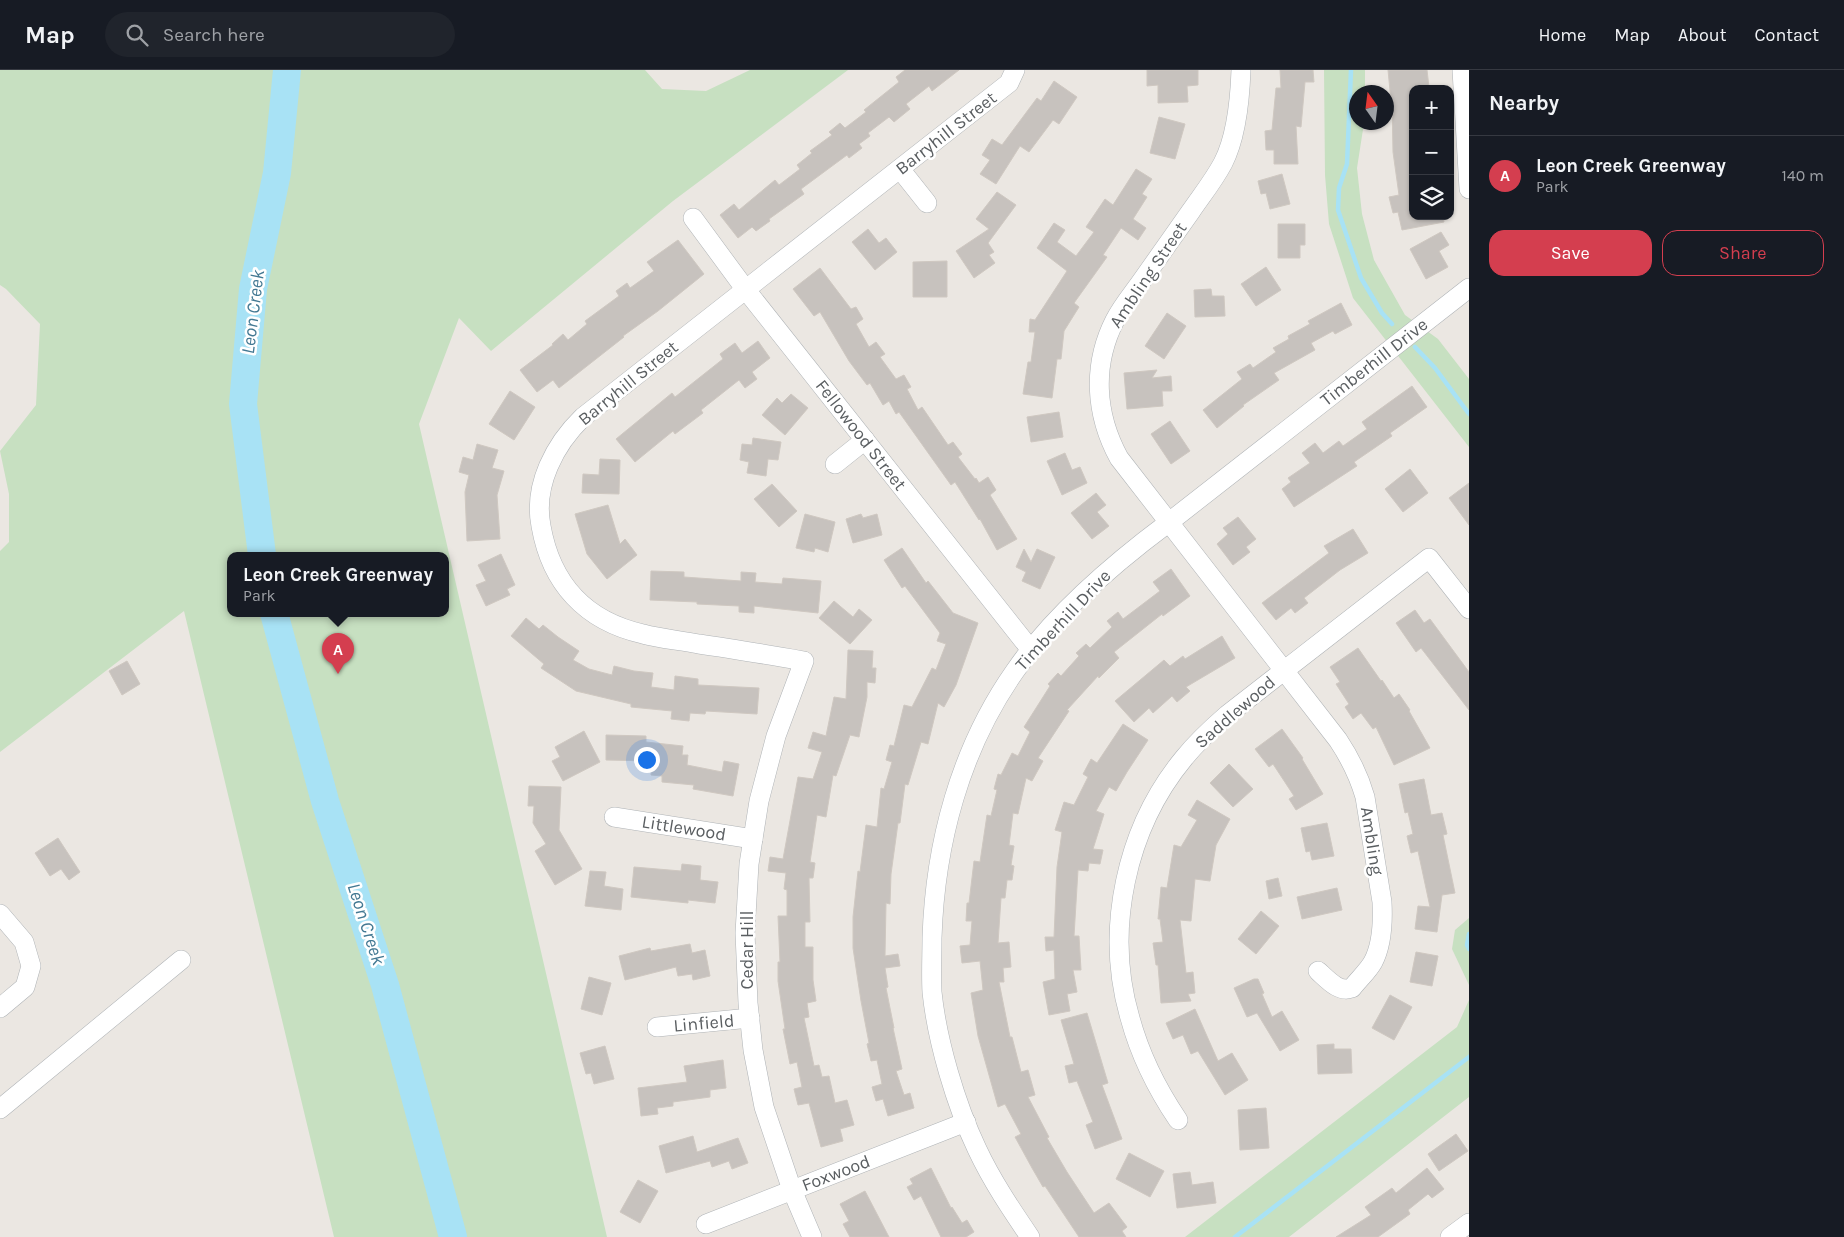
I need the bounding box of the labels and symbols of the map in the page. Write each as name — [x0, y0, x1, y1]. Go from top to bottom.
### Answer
north arrow — [1349, 85, 1394, 130]
street label: Barryhill Street — [891, 86, 1001, 179]
street label: Ambling Street — [1104, 218, 1192, 332]
water label: Leon Creek — [237, 268, 269, 355]
street label: Timberhill Drive — [1316, 313, 1432, 411]
street label: Barryhill Street — [573, 336, 683, 430]
street label: Fellowood Street — [811, 375, 911, 495]
street label: Timberhill Drive — [1011, 565, 1115, 675]
pin: A — [322, 633, 354, 674]
street label: Saddlewood — [1190, 671, 1280, 753]
your location — [634, 747, 660, 773]
street label: Ambling — [1356, 805, 1388, 877]
street label: Littlewood — [640, 810, 728, 846]
water label: Leon Creek — [342, 880, 390, 968]
street label: Cedar Hill — [736, 910, 758, 990]
street label: Linfield — [673, 1009, 735, 1037]
street label: Foxwood — [799, 1150, 873, 1196]

